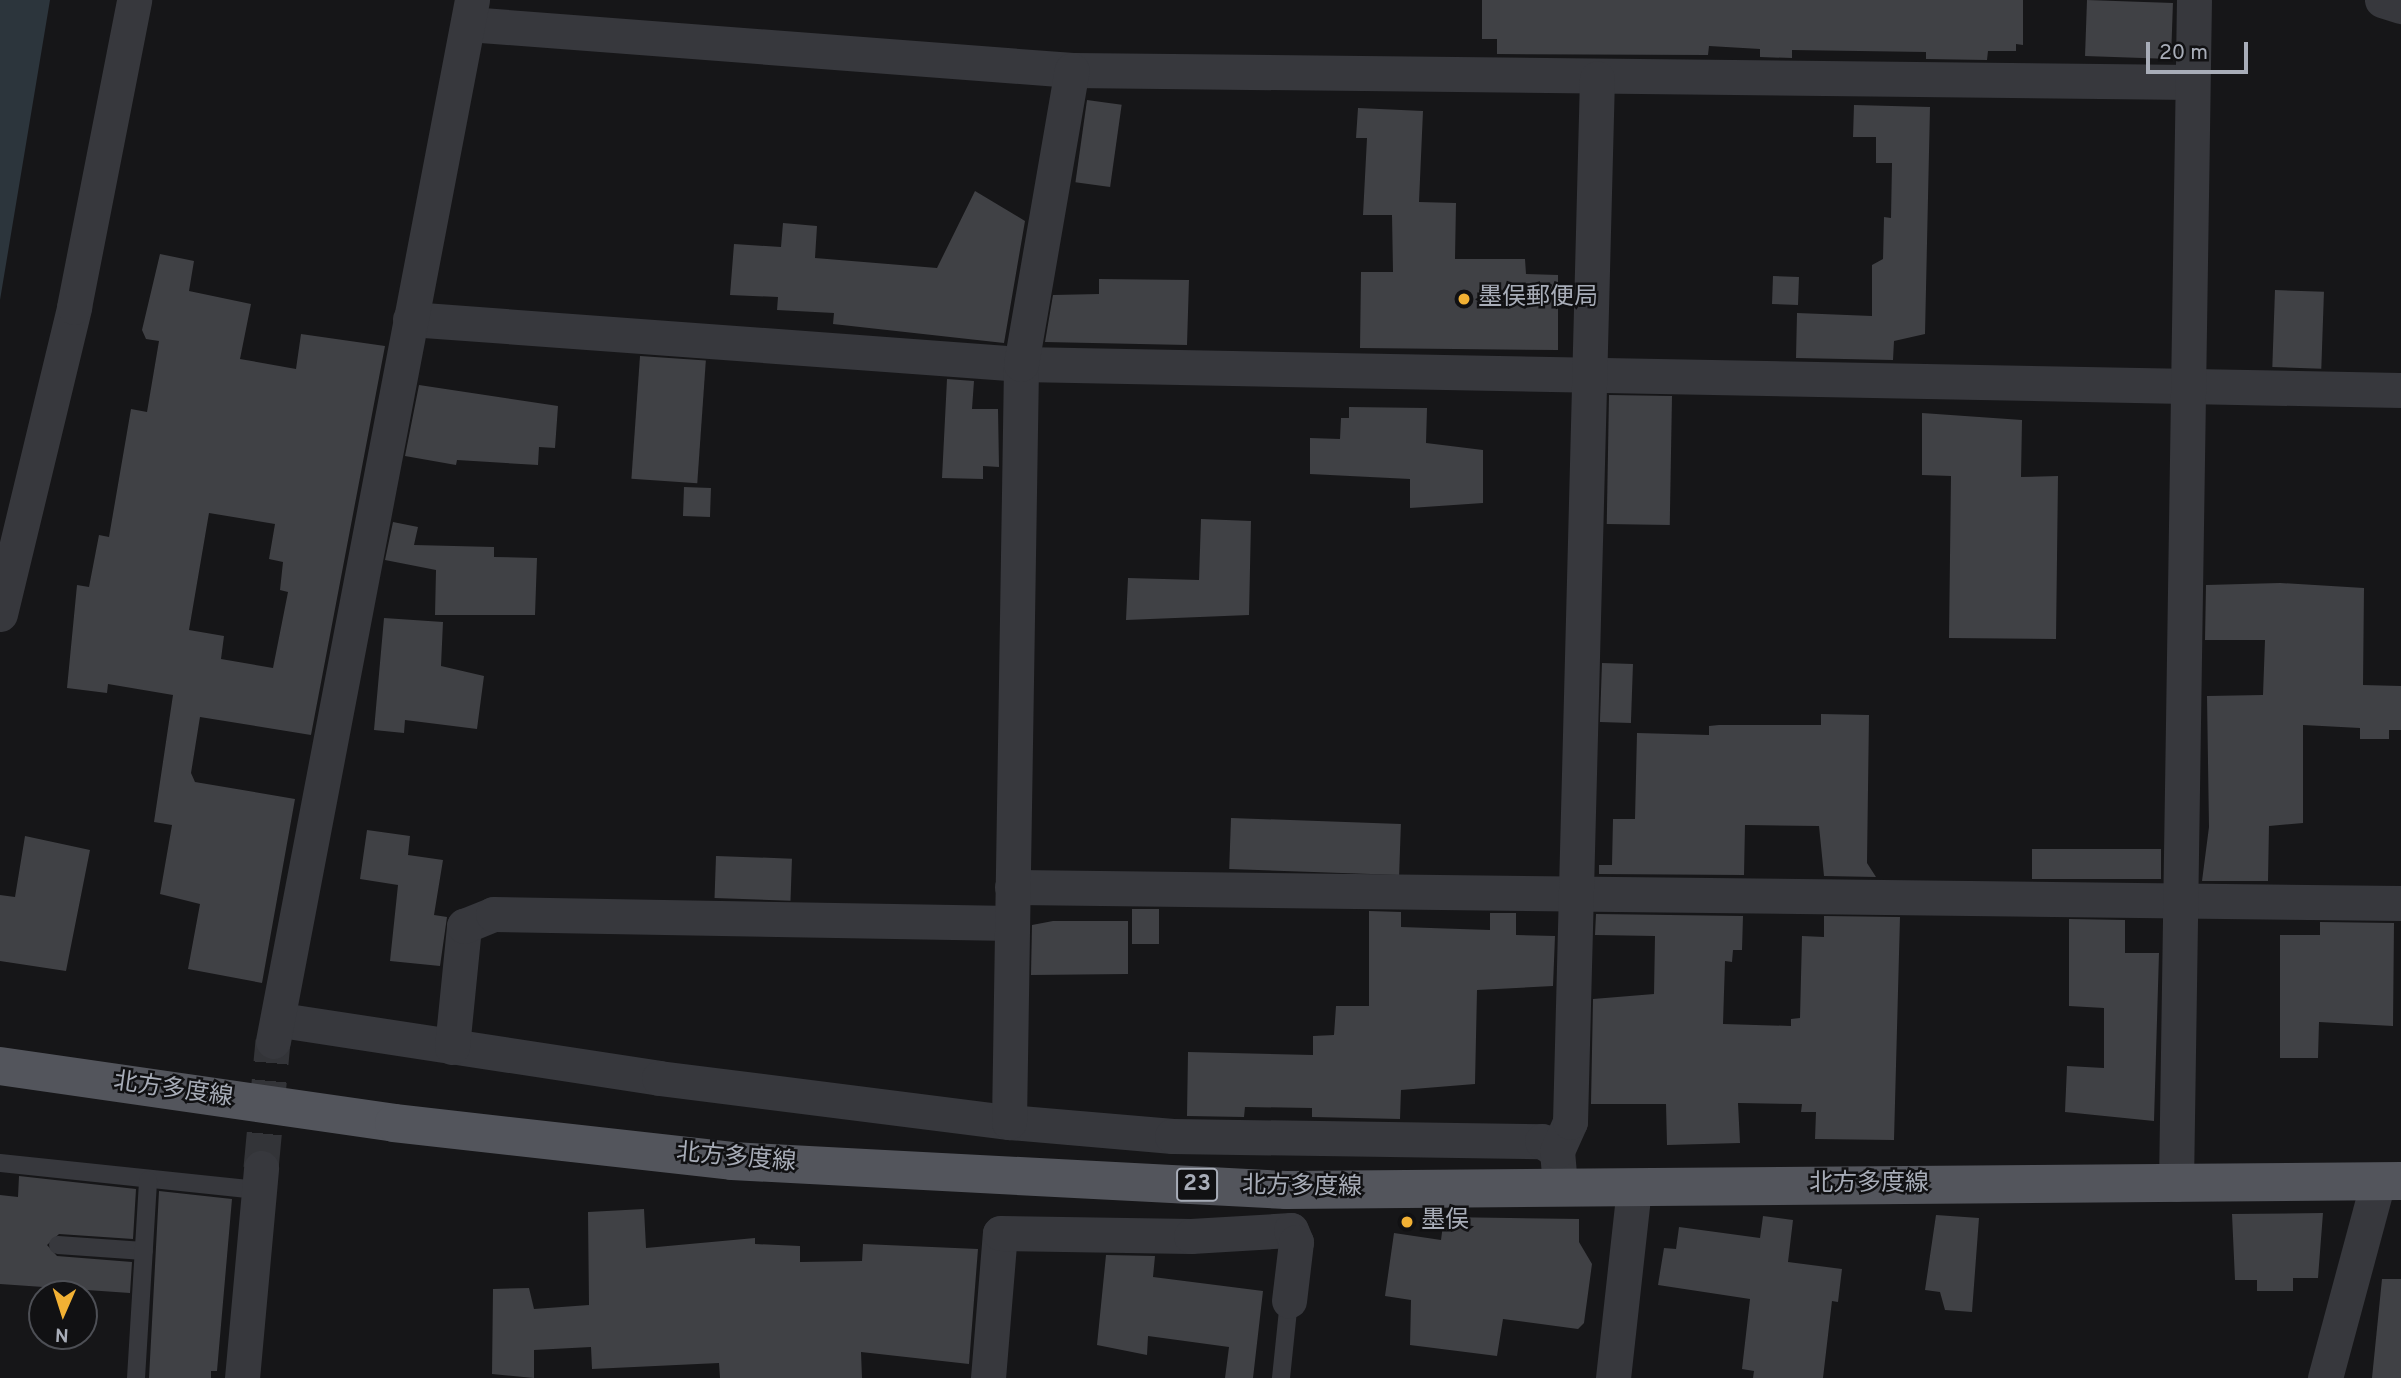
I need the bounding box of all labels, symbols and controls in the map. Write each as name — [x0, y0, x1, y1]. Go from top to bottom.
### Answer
scale bar — [2149, 28, 2250, 72]
text: 20 m — [2159, 40, 2208, 67]
place label: 墨俣郵便局 — [1478, 285, 1598, 313]
marker: 墨俣郵便局 — [1456, 291, 1472, 307]
street label: 北方多度線 — [112, 1068, 234, 1114]
street label: 北方多度線 — [675, 1139, 797, 1179]
road number: 23 — [1176, 1166, 1218, 1204]
street label: 北方多度線 — [1809, 1171, 1929, 1199]
street label: 北方多度線 — [1242, 1173, 1362, 1203]
place label: 墨俣 — [1421, 1208, 1469, 1236]
marker: 墨俣 — [1399, 1214, 1415, 1230]
north arrow — [28, 1280, 98, 1350]
text: N — [55, 1322, 69, 1346]

